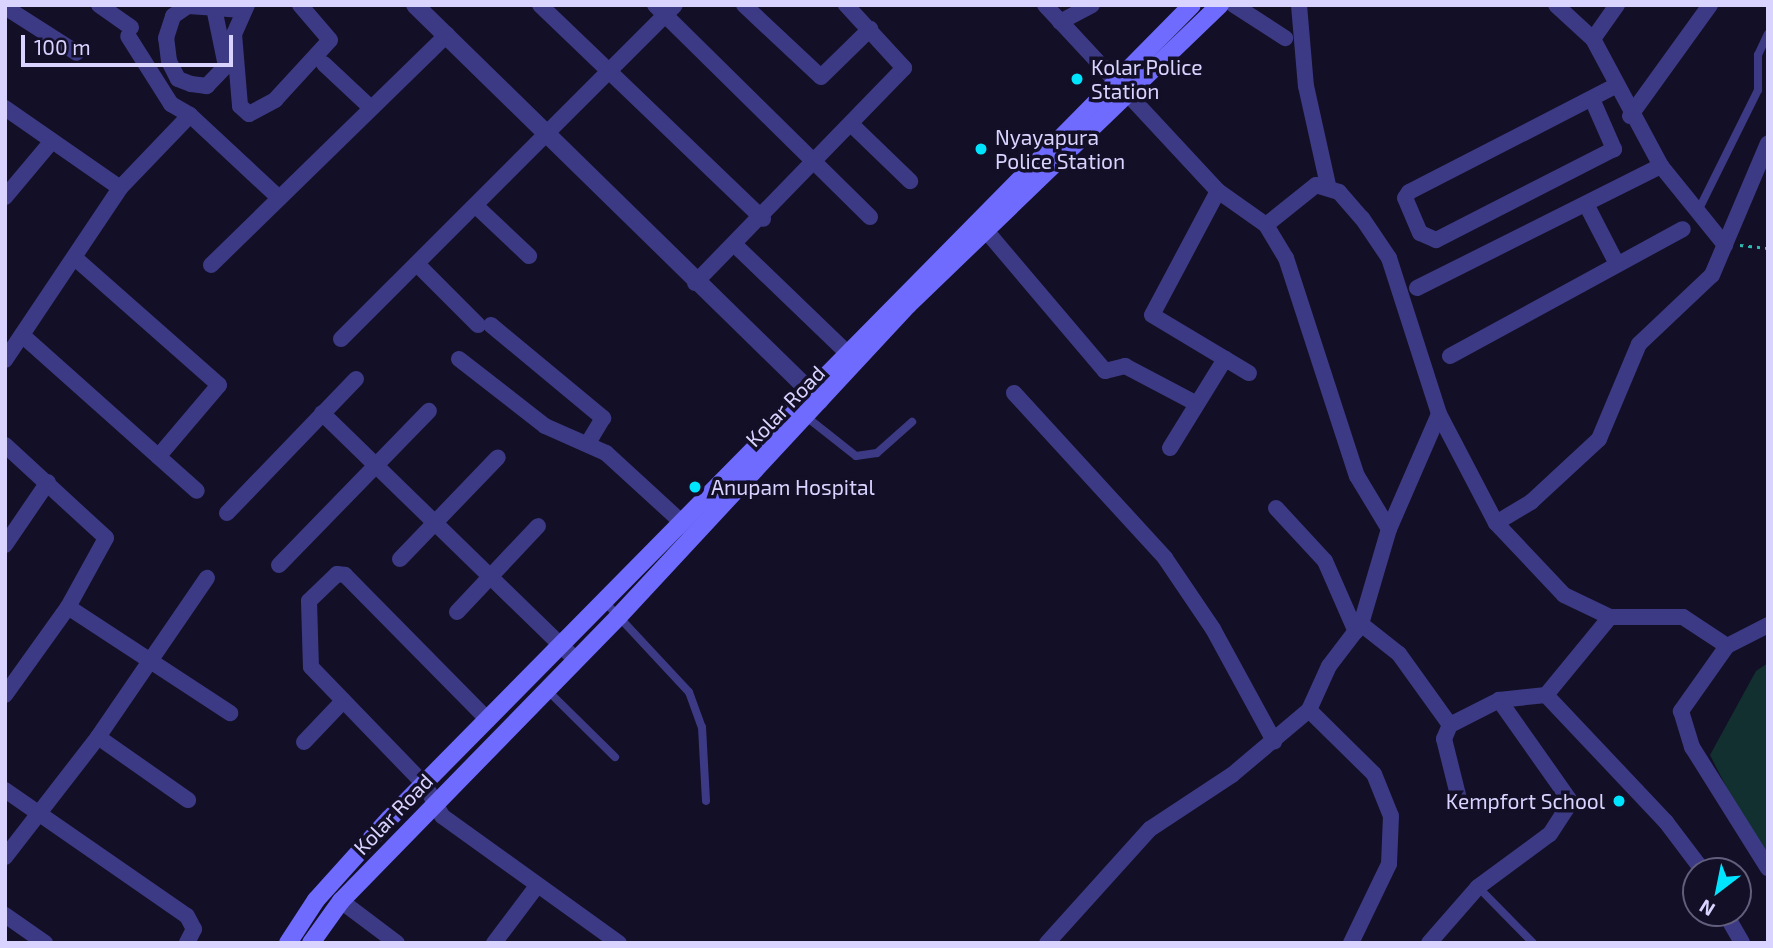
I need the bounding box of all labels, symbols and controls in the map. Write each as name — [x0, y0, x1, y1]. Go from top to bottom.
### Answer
scale bar — [24, 21, 236, 65]
text: 100 m — [34, 34, 91, 59]
place label: Kolar Police Station — [1091, 54, 1203, 104]
marker: Kolar Police Station — [1069, 71, 1085, 87]
place label: Nyayapura Police Station — [995, 124, 1125, 174]
marker: Nyayapura Police Station — [973, 141, 989, 157]
street label: Kolar Road — [740, 360, 830, 452]
place label: Anupam Hospital — [711, 474, 875, 500]
marker: Anupam Hospital — [685, 477, 705, 497]
street label: Kolar Road — [348, 768, 438, 860]
place label: Kempfort School — [1446, 788, 1605, 814]
marker: Kempfort School — [1611, 793, 1627, 809]
north arrow — [1682, 857, 1752, 927]
text: N — [1695, 895, 1719, 922]

